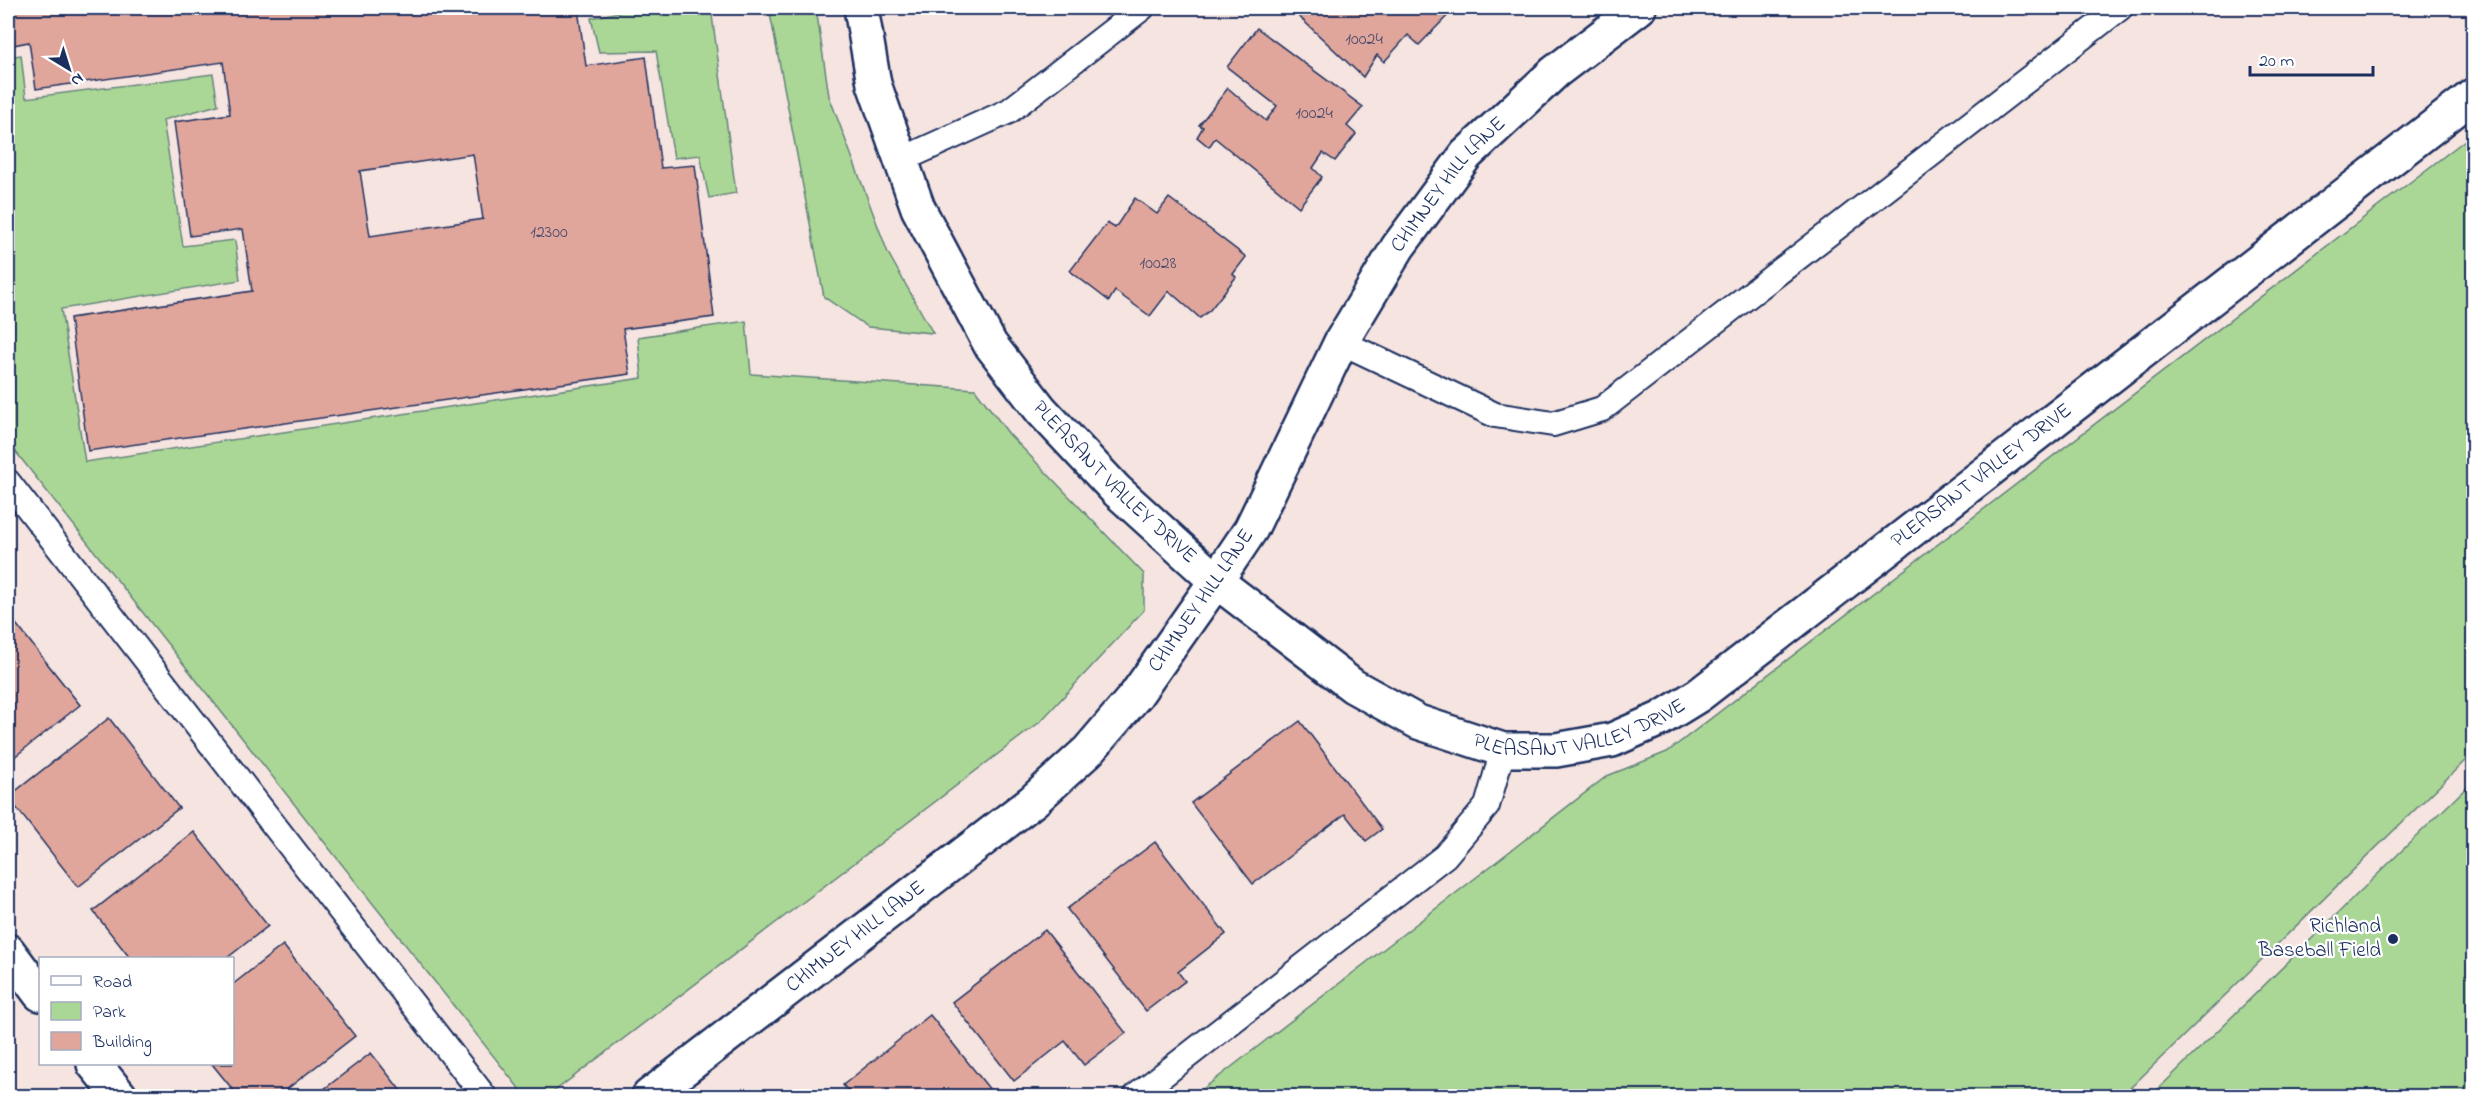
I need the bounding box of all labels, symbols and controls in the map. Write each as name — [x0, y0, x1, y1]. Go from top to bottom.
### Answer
house number: 10024 — [1345, 27, 1383, 53]
north arrow — [39, 39, 99, 99]
scale bar — [2250, 39, 2373, 77]
text: 20 m — [2259, 49, 2294, 75]
text: N — [65, 66, 89, 92]
house number: 10024 — [1295, 101, 1333, 127]
street label: CHIMNEY HILL LANE — [1384, 110, 1513, 259]
house number: 12300 — [530, 220, 568, 246]
house number: 10028 — [1140, 251, 1177, 277]
street label: PLEASANT VALLEY DRIVE — [1024, 395, 1203, 571]
street label: PLEASANT VALLEY DRIVE — [1885, 396, 2079, 556]
street label: CHIMNEY HILL LANE — [1141, 523, 1262, 679]
street label: PLEASANT VALLEY DRIVE — [1469, 691, 1692, 765]
street label: CHIMNEY HILL LANE — [780, 874, 932, 1000]
place label: Richland Baseball Field — [2258, 912, 2381, 966]
marker: Richland Baseball Field — [2386, 932, 2400, 946]
legend — [39, 957, 234, 1065]
text: Road — [93, 970, 132, 996]
text: Park — [93, 1000, 126, 1026]
text: Building — [92, 1030, 152, 1057]

